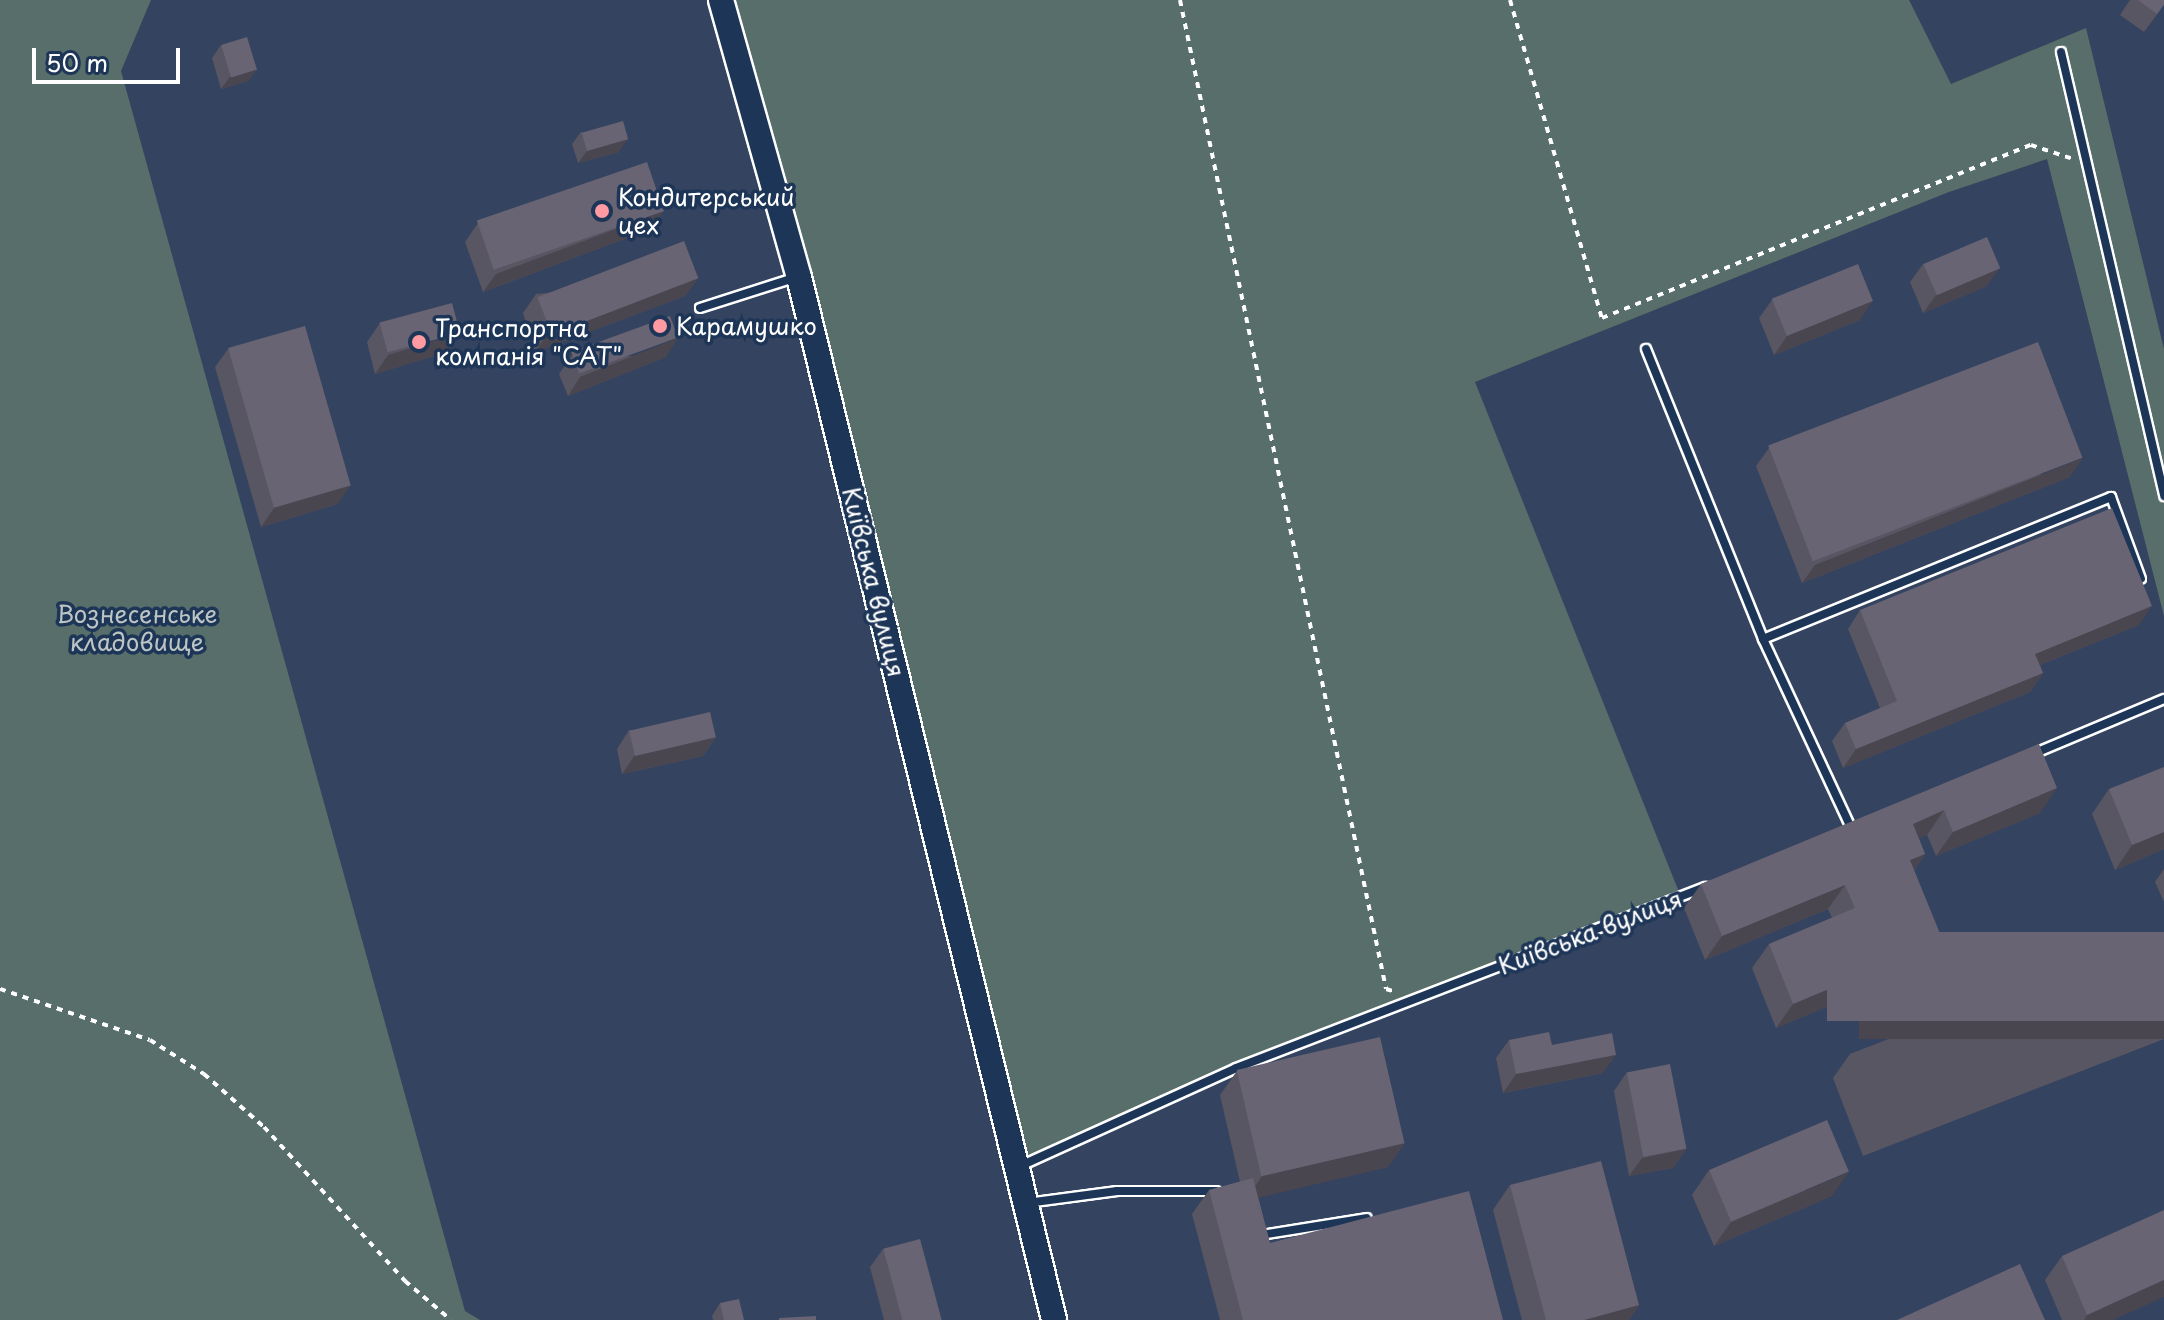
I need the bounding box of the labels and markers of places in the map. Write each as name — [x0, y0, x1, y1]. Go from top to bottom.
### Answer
place label: Кондитерський цех — [618, 183, 794, 239]
marker: Кондитерський цех — [593, 202, 611, 220]
place label: Карамушко — [676, 312, 817, 340]
place label: Транспортна компанія "САТ" — [435, 314, 623, 370]
marker: Карамушко — [651, 317, 669, 335]
marker: Транспортна компанія "САТ" — [410, 333, 428, 351]

